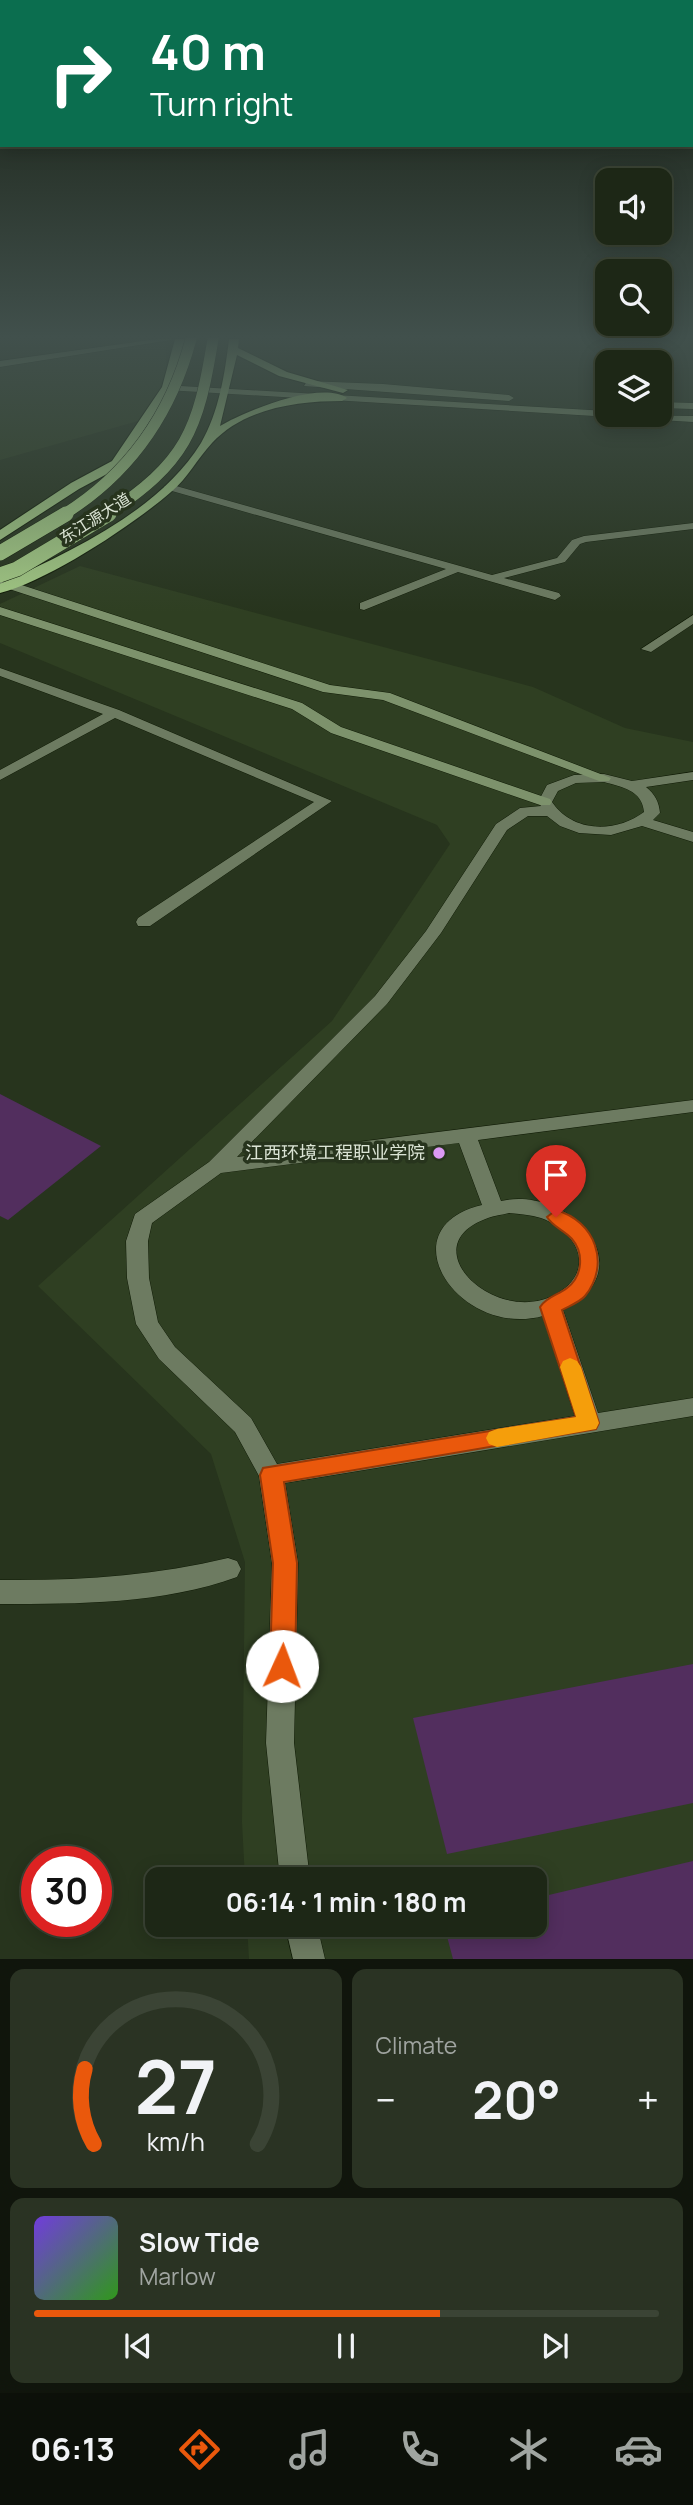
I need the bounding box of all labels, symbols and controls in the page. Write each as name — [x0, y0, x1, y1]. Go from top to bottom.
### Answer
text: 40 m — [150, 18, 266, 85]
icon: right — [35, 28, 126, 119]
text: Turn right — [150, 82, 293, 126]
map controls — [595, 168, 672, 427]
button: sound — [595, 168, 672, 245]
button: search — [595, 259, 672, 336]
button: layers — [595, 350, 672, 427]
street label: 东江源大道 — [55, 487, 135, 549]
place label: 江西环境工程职业学院 — [245, 1140, 425, 1164]
marker: 江西环境工程职业学院 — [431, 1145, 447, 1161]
pin — [526, 1145, 586, 1217]
icon: arrive — [537, 1156, 575, 1194]
position arrow — [245, 1629, 319, 1703]
speed limit sign: 30 — [21, 1846, 112, 1937]
text: 06:14 · 1 min · 180 m — [226, 1884, 466, 1920]
text: Climate — [376, 2029, 457, 2061]
text: 27 — [135, 2037, 217, 2137]
text: 20° — [472, 2064, 561, 2135]
text: − — [376, 2073, 396, 2125]
text: + — [637, 2073, 659, 2125]
text: km/h — [147, 2124, 205, 2159]
text: Slow Tide — [139, 2224, 260, 2260]
text: Marlow — [139, 2260, 216, 2292]
icon: previous — [119, 2327, 157, 2365]
icon: pause — [327, 2327, 365, 2365]
icon: next — [536, 2327, 574, 2365]
icon: directions — [175, 2425, 224, 2474]
icon: music — [285, 2425, 334, 2474]
icon: phone — [395, 2425, 444, 2474]
icon: climate — [504, 2425, 553, 2474]
icon: car — [614, 2425, 663, 2474]
text: 06:13 — [30, 2427, 115, 2471]

